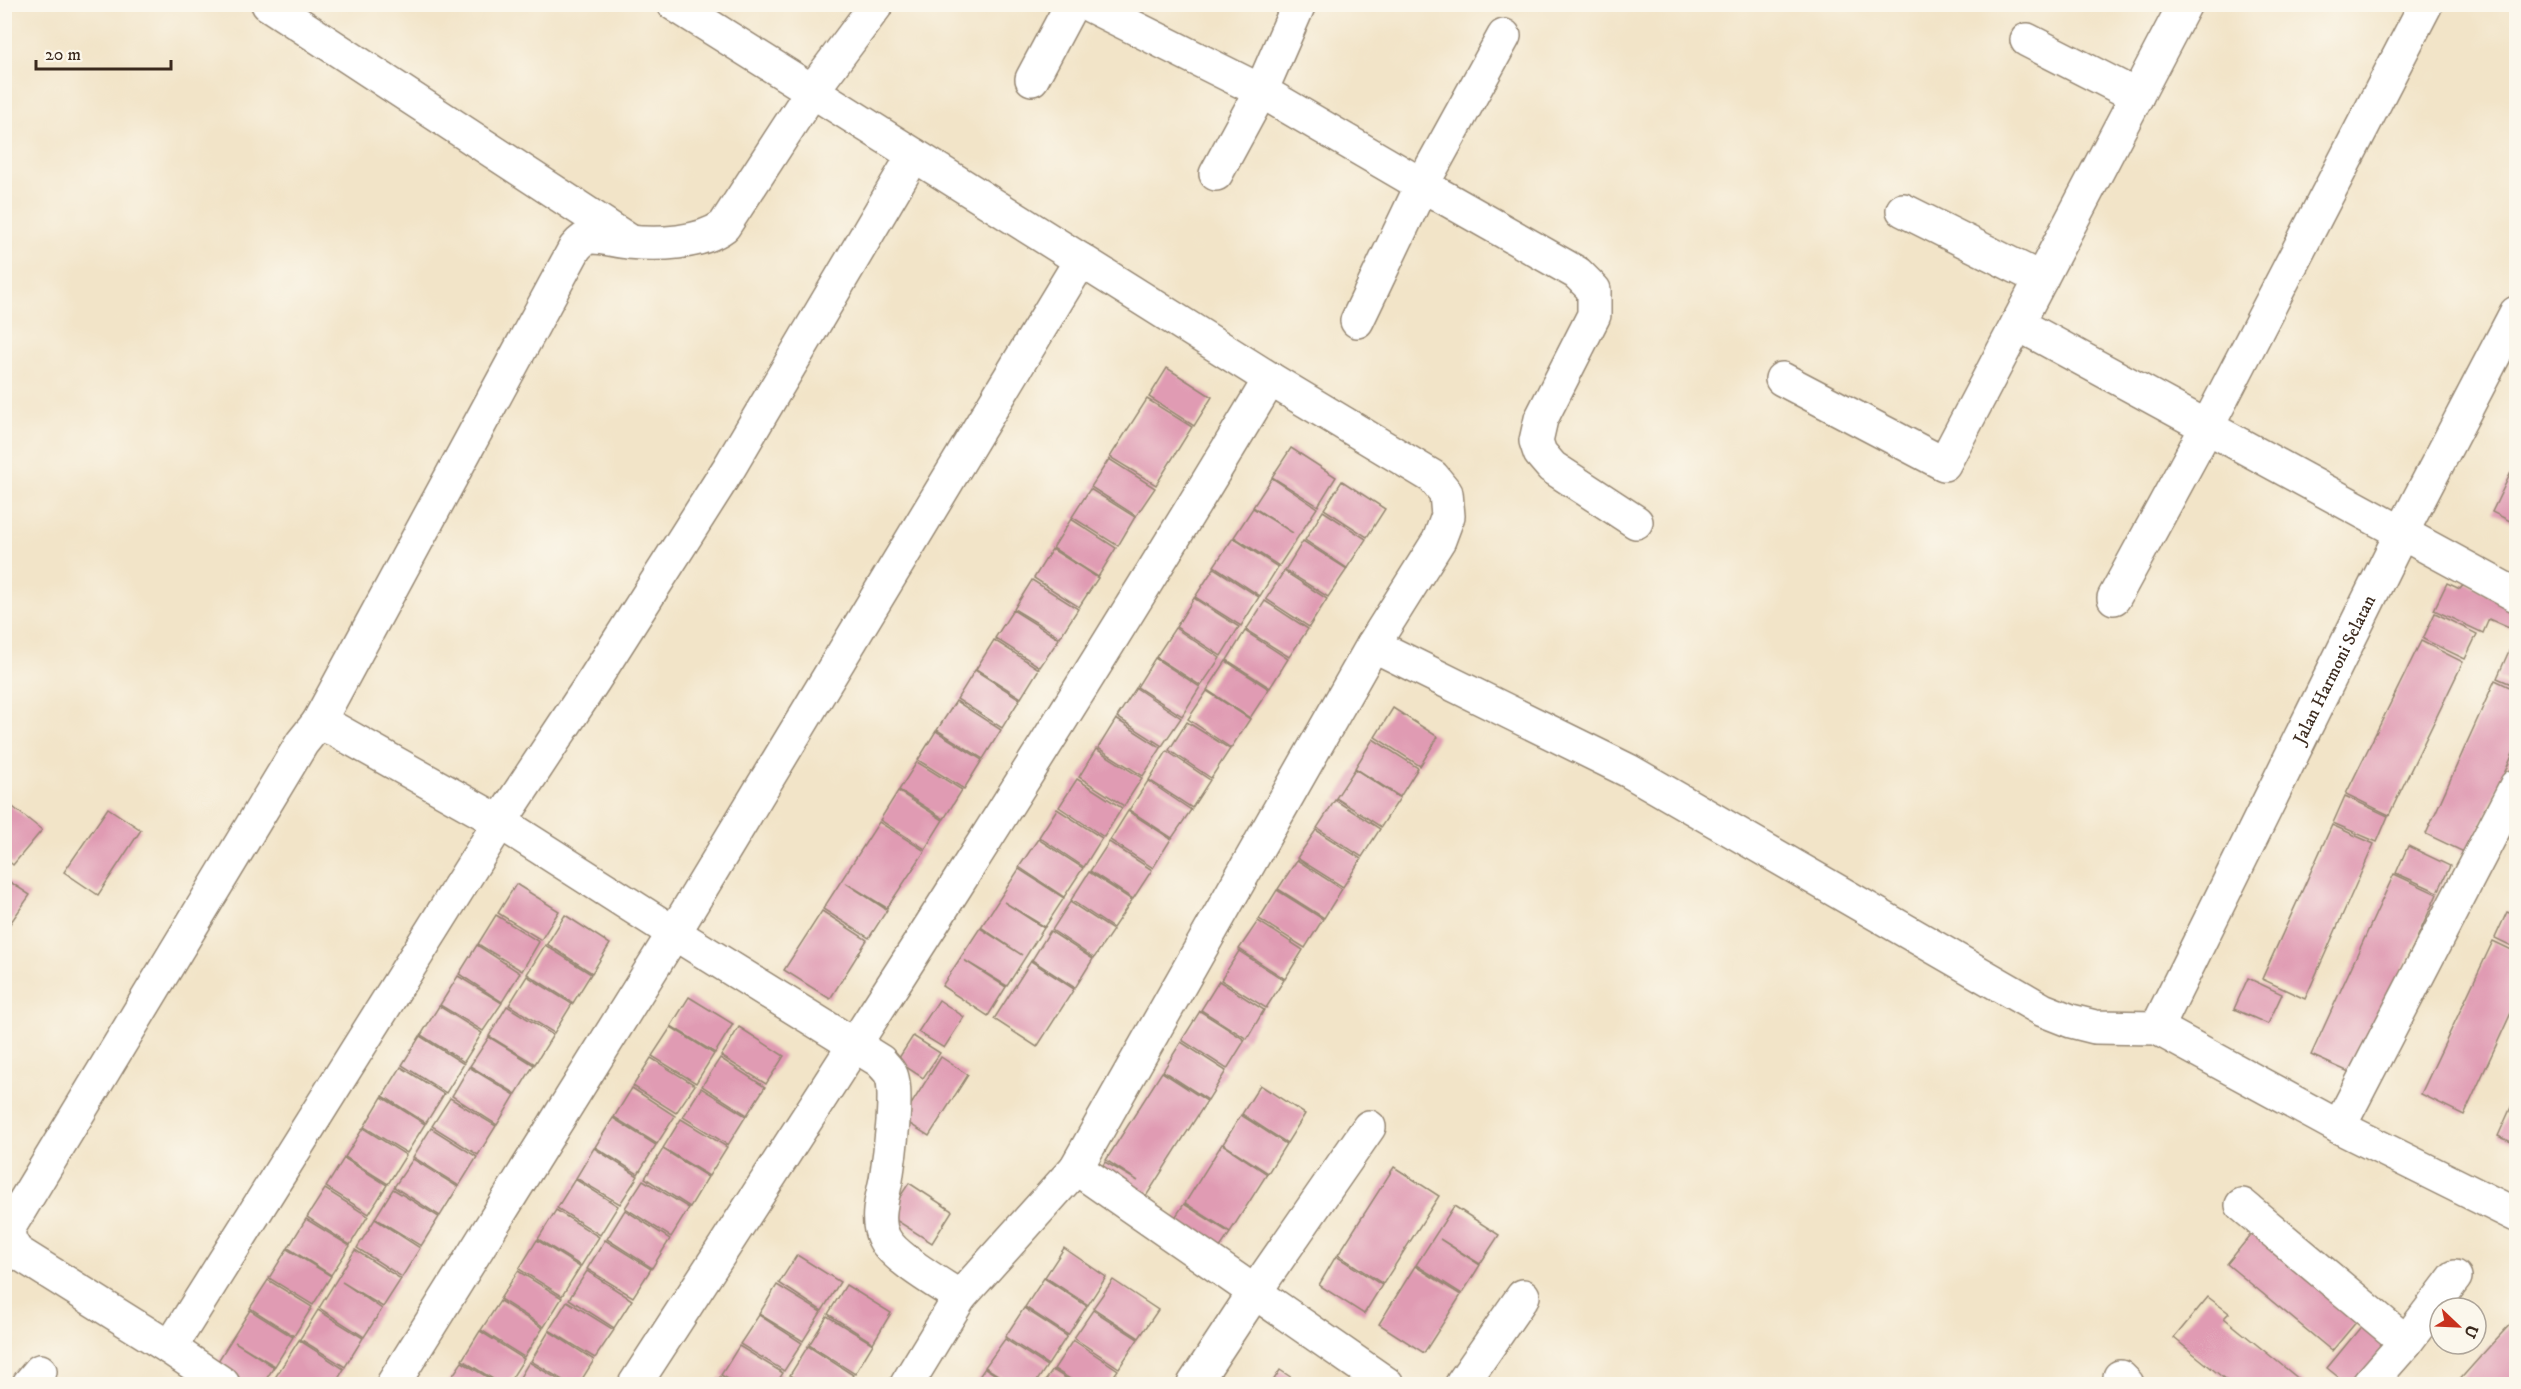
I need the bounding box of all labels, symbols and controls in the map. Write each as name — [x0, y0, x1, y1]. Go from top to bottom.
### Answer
scale bar — [36, 33, 171, 71]
text: 20 m — [45, 44, 81, 66]
street label: Jalan Harmoni Selatan — [2288, 591, 2381, 750]
north arrow — [2428, 1296, 2488, 1356]
text: U — [2459, 1322, 2483, 1342]

